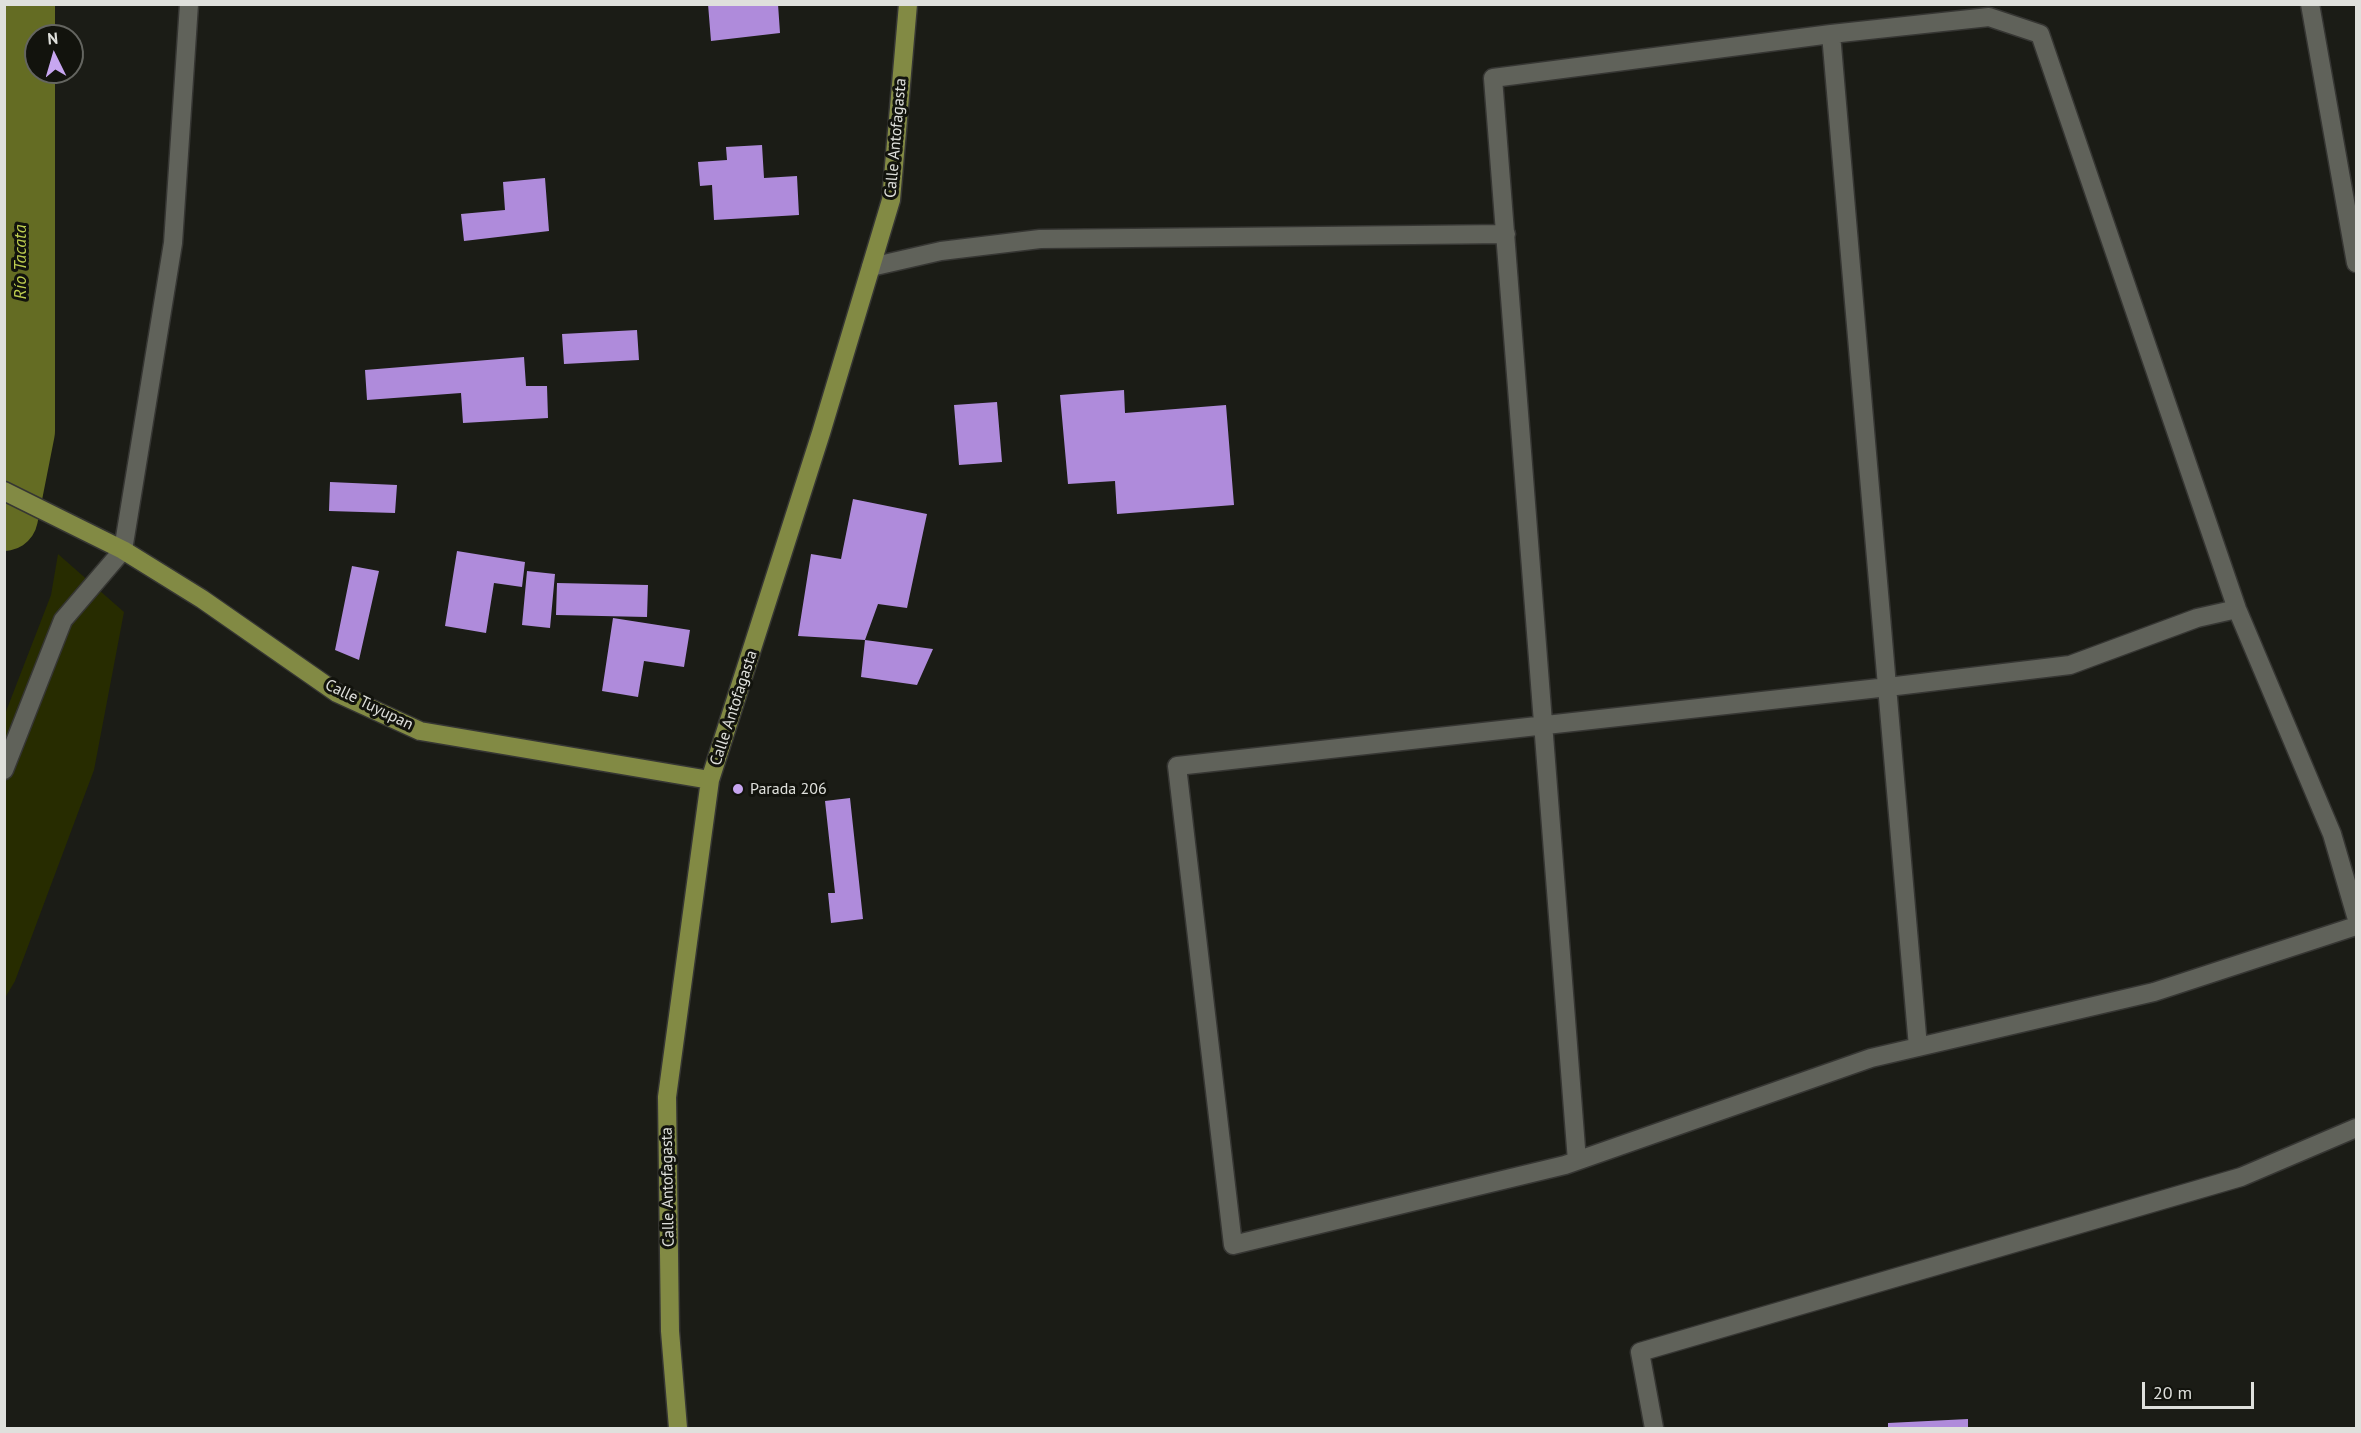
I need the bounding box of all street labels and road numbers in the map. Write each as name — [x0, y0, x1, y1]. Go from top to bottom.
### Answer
street label: Calle Antofagasta — [881, 77, 911, 199]
street label: Calle Antofagasta — [706, 648, 762, 768]
street label: Calle Tuyupan — [322, 675, 416, 735]
street label: Calle Antofagasta — [657, 1127, 679, 1247]

